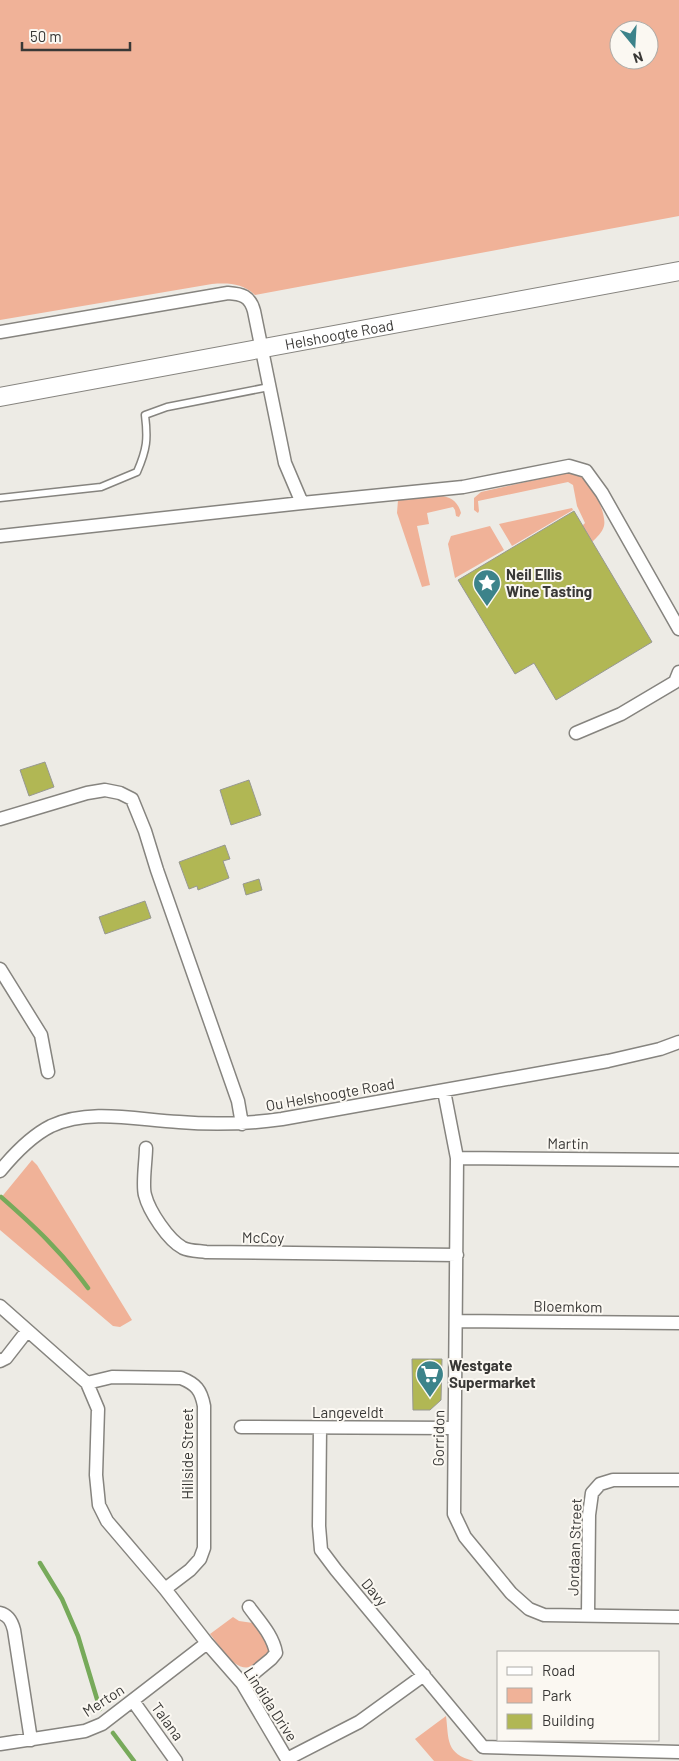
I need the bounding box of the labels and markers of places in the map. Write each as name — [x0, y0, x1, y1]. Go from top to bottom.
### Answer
place label: Neil Ellis Wine Tasting — [506, 565, 592, 600]
place icon: Neil Ellis Wine Tasting — [472, 568, 502, 607]
place label: Westgate Supermarket — [449, 1356, 536, 1391]
supermarket icon: Westgate Supermarket — [415, 1359, 445, 1398]

